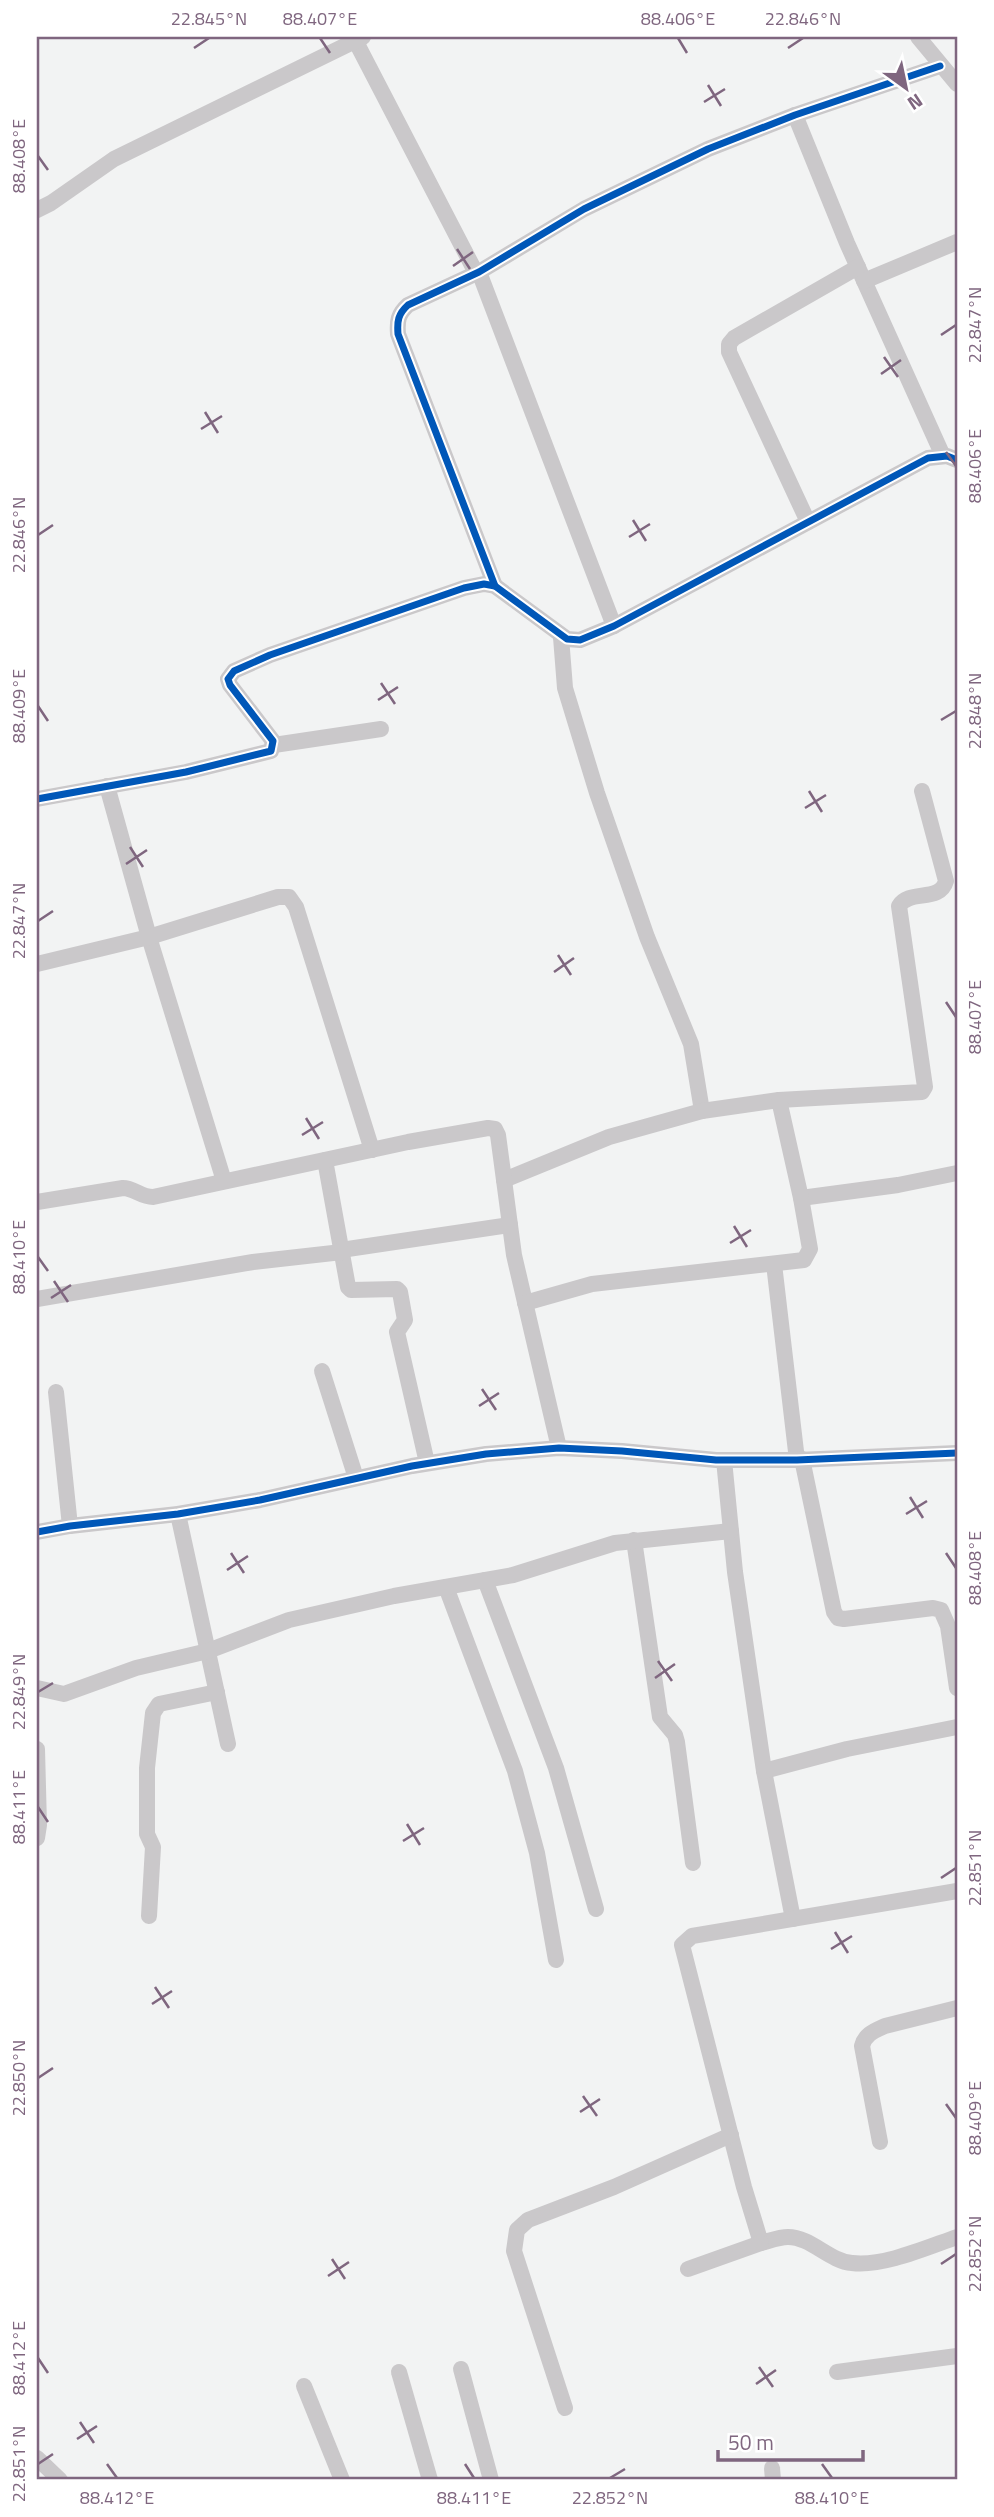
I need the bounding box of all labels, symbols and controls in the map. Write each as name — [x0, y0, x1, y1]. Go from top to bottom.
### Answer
text: 22.845°N — [171, 5, 247, 32]
text: 88.407°E — [283, 5, 357, 32]
text: 88.406°E — [641, 5, 715, 32]
text: 22.846°N — [765, 5, 841, 32]
north arrow — [872, 52, 942, 122]
text: N — [902, 87, 929, 118]
text: 88.408°E — [5, 119, 32, 193]
text: 22.847°N — [961, 287, 988, 363]
text: 88.406°E — [961, 429, 988, 503]
text: 22.846°N — [5, 497, 32, 573]
text: 88.409°E — [5, 669, 32, 743]
text: 22.848°N — [961, 673, 988, 749]
text: 22.847°N — [5, 883, 32, 959]
text: 88.407°E — [961, 980, 988, 1054]
text: 88.410°E — [5, 1220, 32, 1294]
text: 88.408°E — [961, 1531, 988, 1605]
text: 22.849°N — [5, 1654, 32, 1730]
text: 88.411°E — [5, 1770, 32, 1844]
text: 22.851°N — [961, 1830, 988, 1906]
text: 22.850°N — [5, 2040, 32, 2116]
text: 88.409°E — [961, 2081, 988, 2155]
text: 22.852°N — [961, 2216, 988, 2292]
text: 88.412°E — [5, 2321, 32, 2395]
scale bar — [718, 2419, 863, 2463]
text: 22.851°N — [5, 2426, 32, 2502]
text: 50 m — [728, 2426, 774, 2458]
text: 88.412°E — [80, 2484, 154, 2511]
text: 88.411°E — [437, 2484, 511, 2511]
text: 22.852°N — [572, 2484, 648, 2511]
text: 88.410°E — [795, 2484, 869, 2511]

